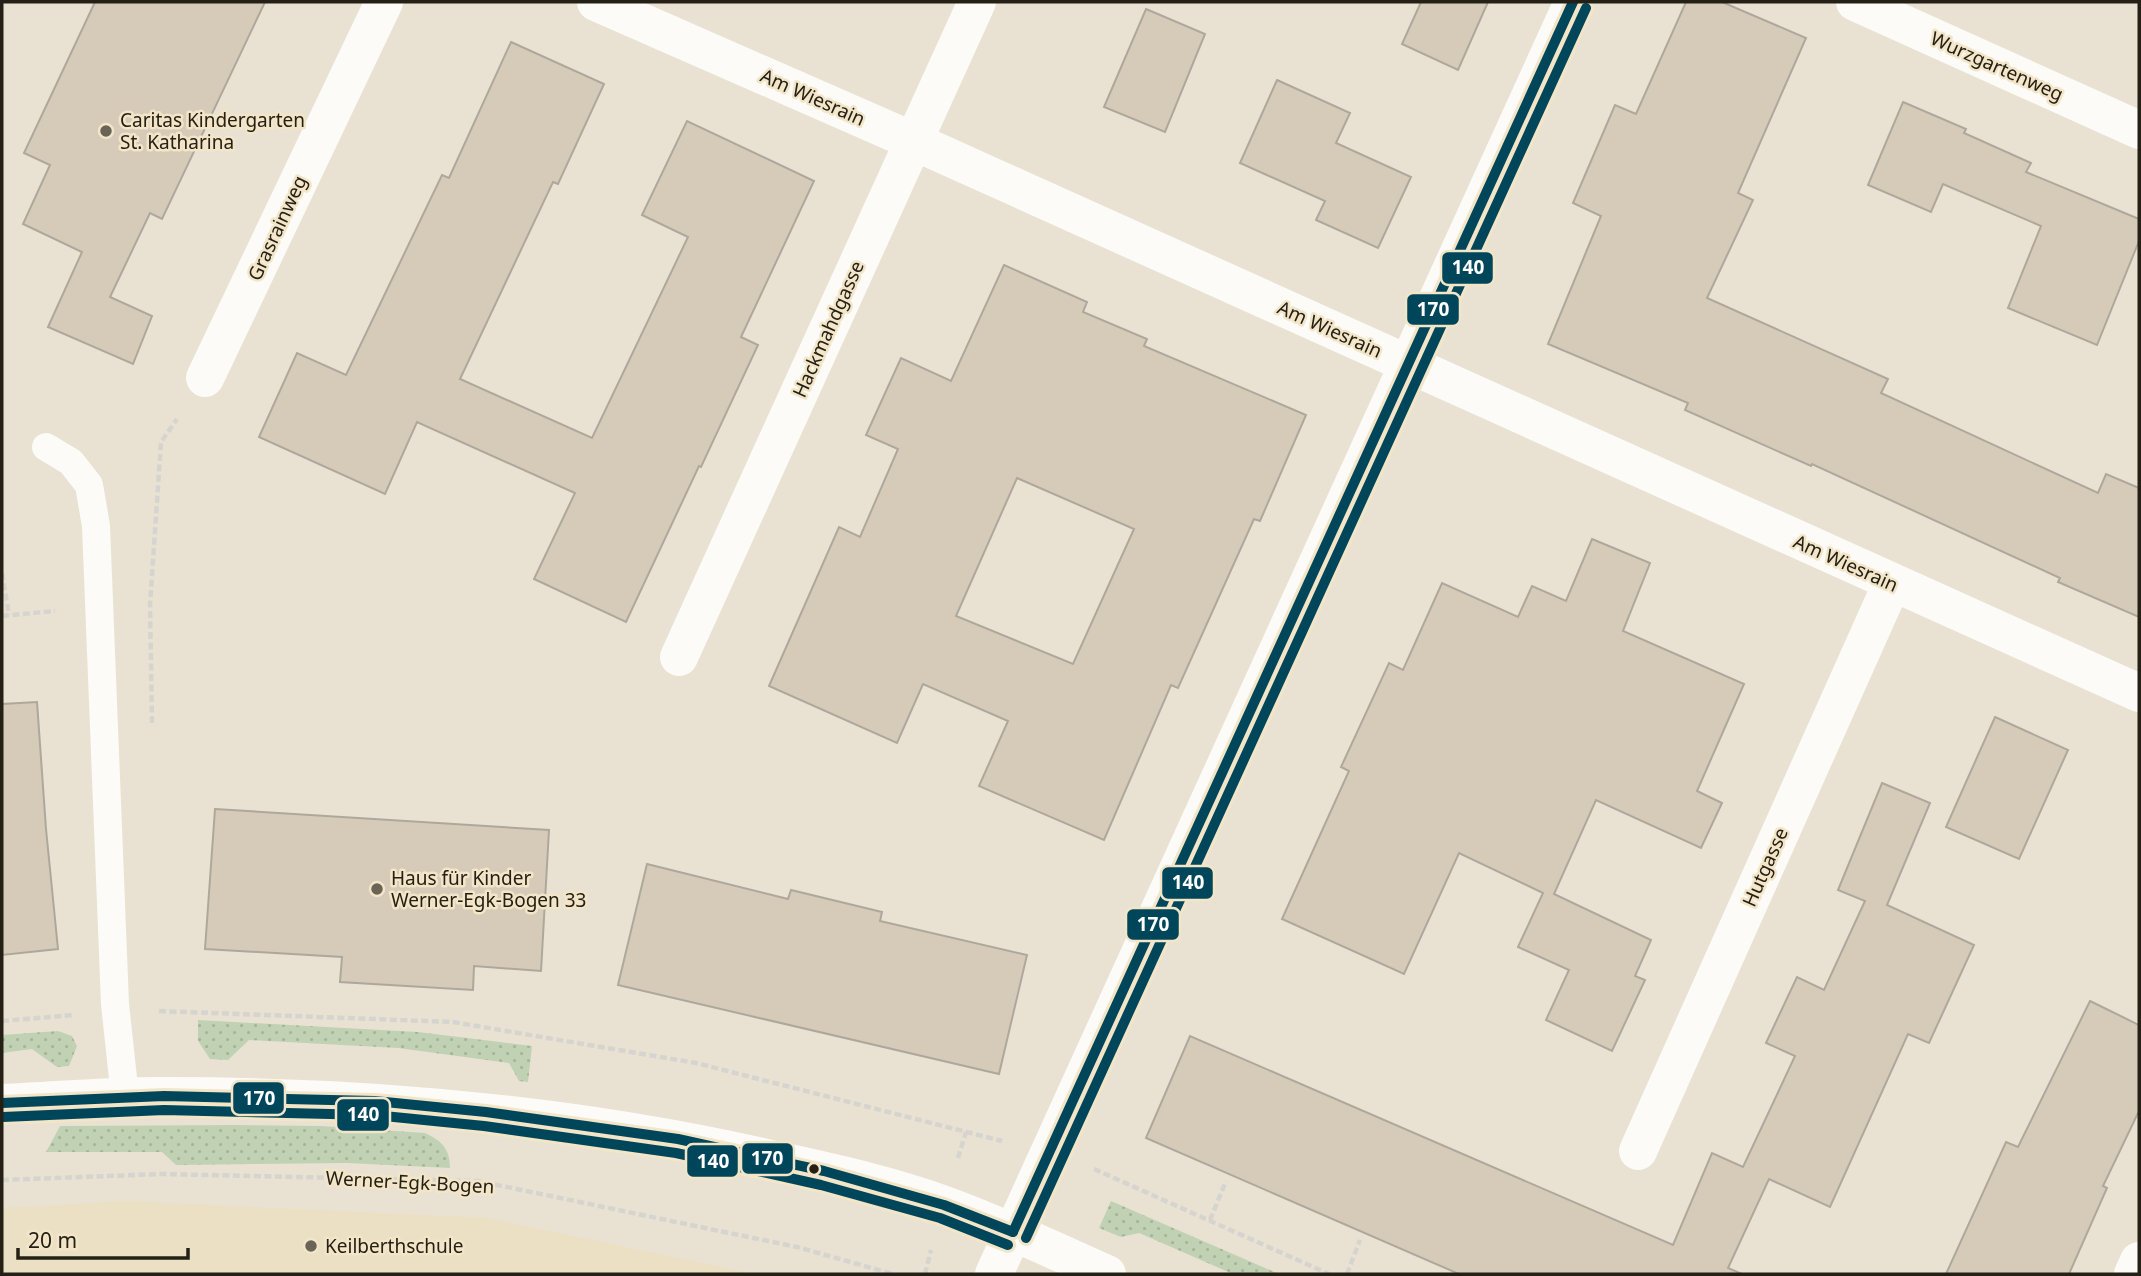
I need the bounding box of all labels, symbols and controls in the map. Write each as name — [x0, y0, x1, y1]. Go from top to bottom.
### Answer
street label: Wurzgartenweg — [1926, 25, 2068, 107]
street label: Am Wiesrain — [757, 62, 869, 132]
place label: Caritas Kindergarten St. Katharina — [120, 107, 305, 155]
marker: Caritas Kindergarten St. Katharina — [98, 123, 114, 139]
street label: Grasrainweg — [241, 171, 313, 285]
line badge: 140 — [1441, 251, 1494, 285]
text: 140 — [1452, 254, 1484, 280]
street label: Hackmahdgasse — [786, 257, 870, 401]
line badge: 170 — [1406, 293, 1460, 326]
street label: Am Wiesrain — [1274, 294, 1386, 364]
text: 170 — [1417, 296, 1449, 322]
street label: Am Wiesrain — [1790, 528, 1902, 598]
street label: Hutgasse — [1736, 823, 1794, 911]
place label: Haus für Kinder Werner-Egk-Bogen 33 — [391, 865, 586, 913]
line badge: 140 — [1161, 866, 1214, 900]
text: 140 — [1172, 869, 1204, 895]
marker: Haus für Kinder Werner-Egk-Bogen 33 — [369, 881, 385, 897]
line badge: 170 — [1126, 908, 1180, 941]
text: 170 — [1137, 911, 1169, 937]
line badge: 170 — [232, 1081, 285, 1115]
text: 170 — [243, 1085, 275, 1111]
line badge: 140 — [336, 1098, 390, 1132]
text: 140 — [347, 1101, 379, 1127]
line badge: 170 — [741, 1142, 794, 1175]
line badge: 140 — [686, 1144, 739, 1178]
text: 170 — [751, 1145, 783, 1171]
text: 140 — [697, 1148, 729, 1174]
unlabelled marker — [807, 1162, 821, 1176]
street label: Werner-Egk-Bogen — [325, 1165, 495, 1199]
scale bar — [18, 1216, 187, 1260]
text: 20 m — [28, 1226, 77, 1254]
place label: Keilberthschule — [325, 1233, 463, 1259]
marker: Keilberthschule — [303, 1238, 319, 1254]

